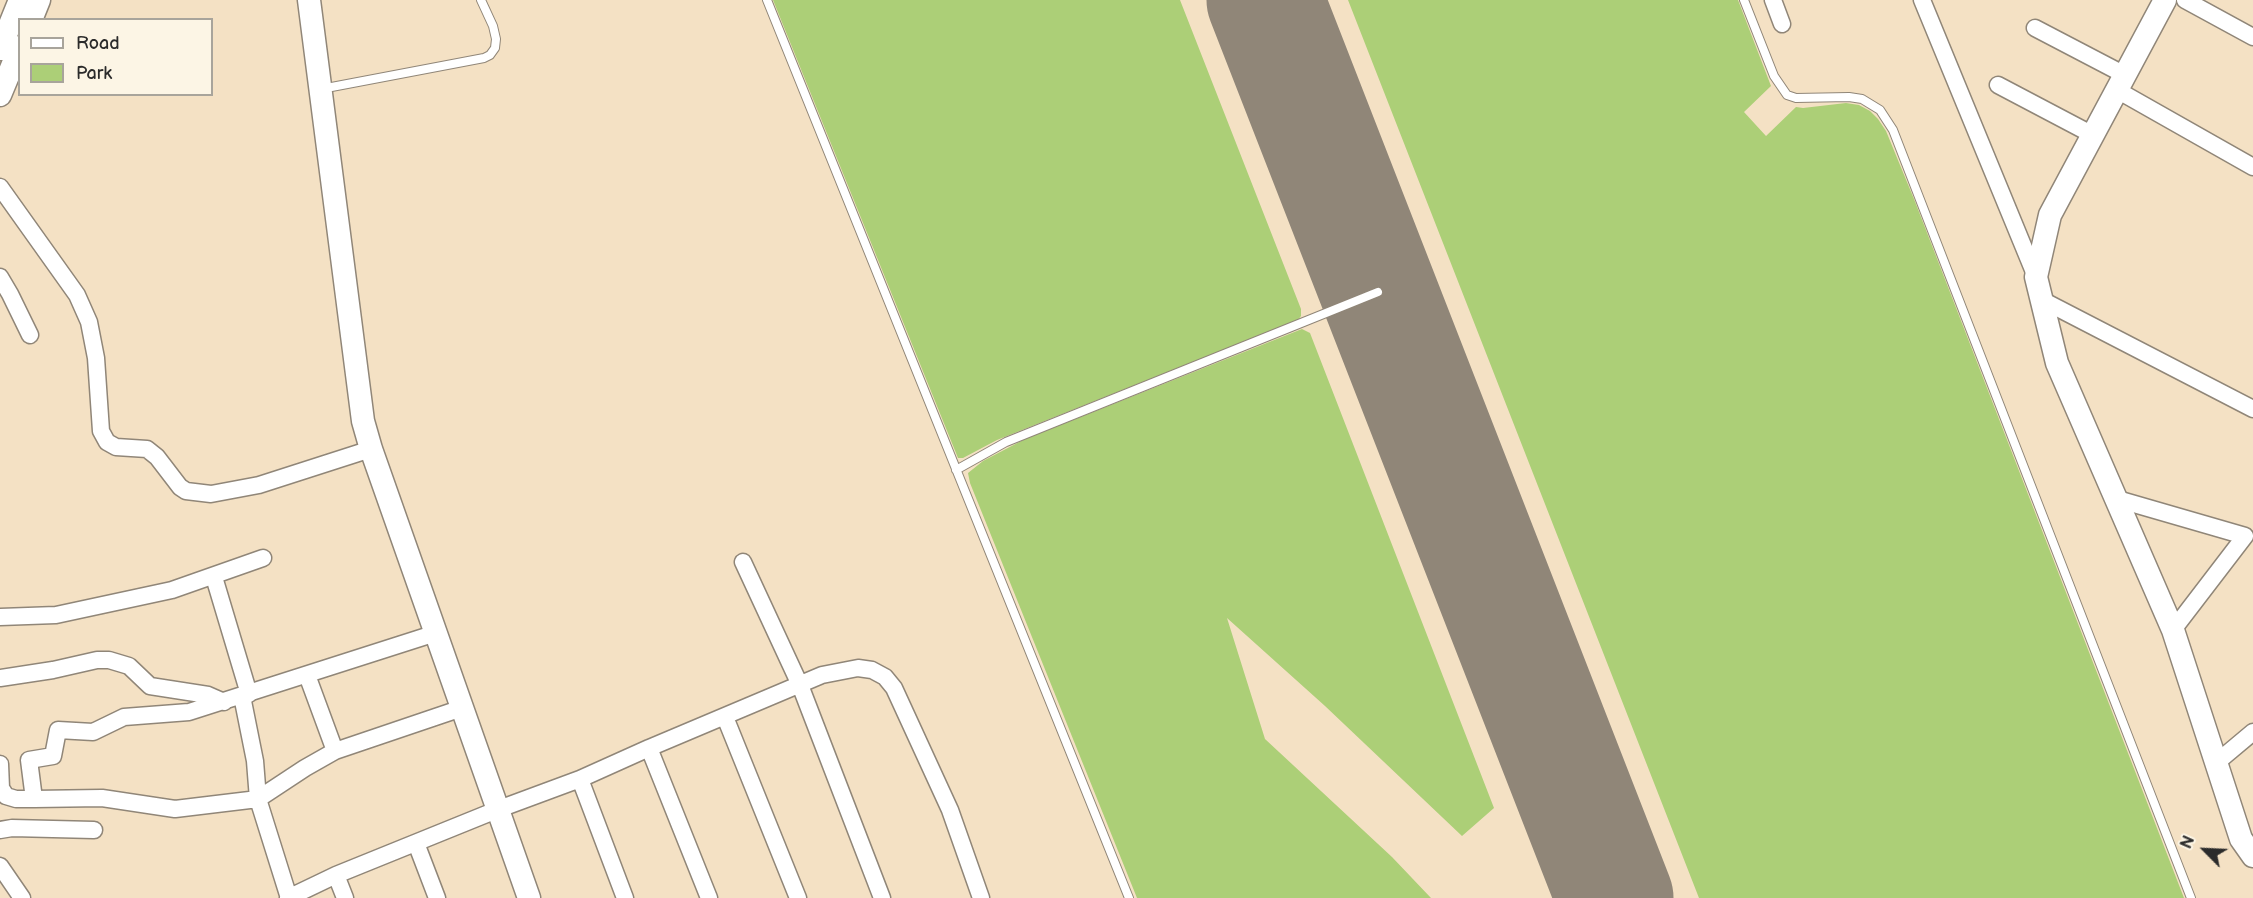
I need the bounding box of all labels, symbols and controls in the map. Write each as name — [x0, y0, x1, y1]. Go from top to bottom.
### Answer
legend — [18, 18, 213, 96]
text: Road — [76, 33, 120, 54]
text: Park — [76, 63, 112, 84]
north arrow — [2175, 820, 2235, 880]
text: N — [2177, 833, 2199, 852]

